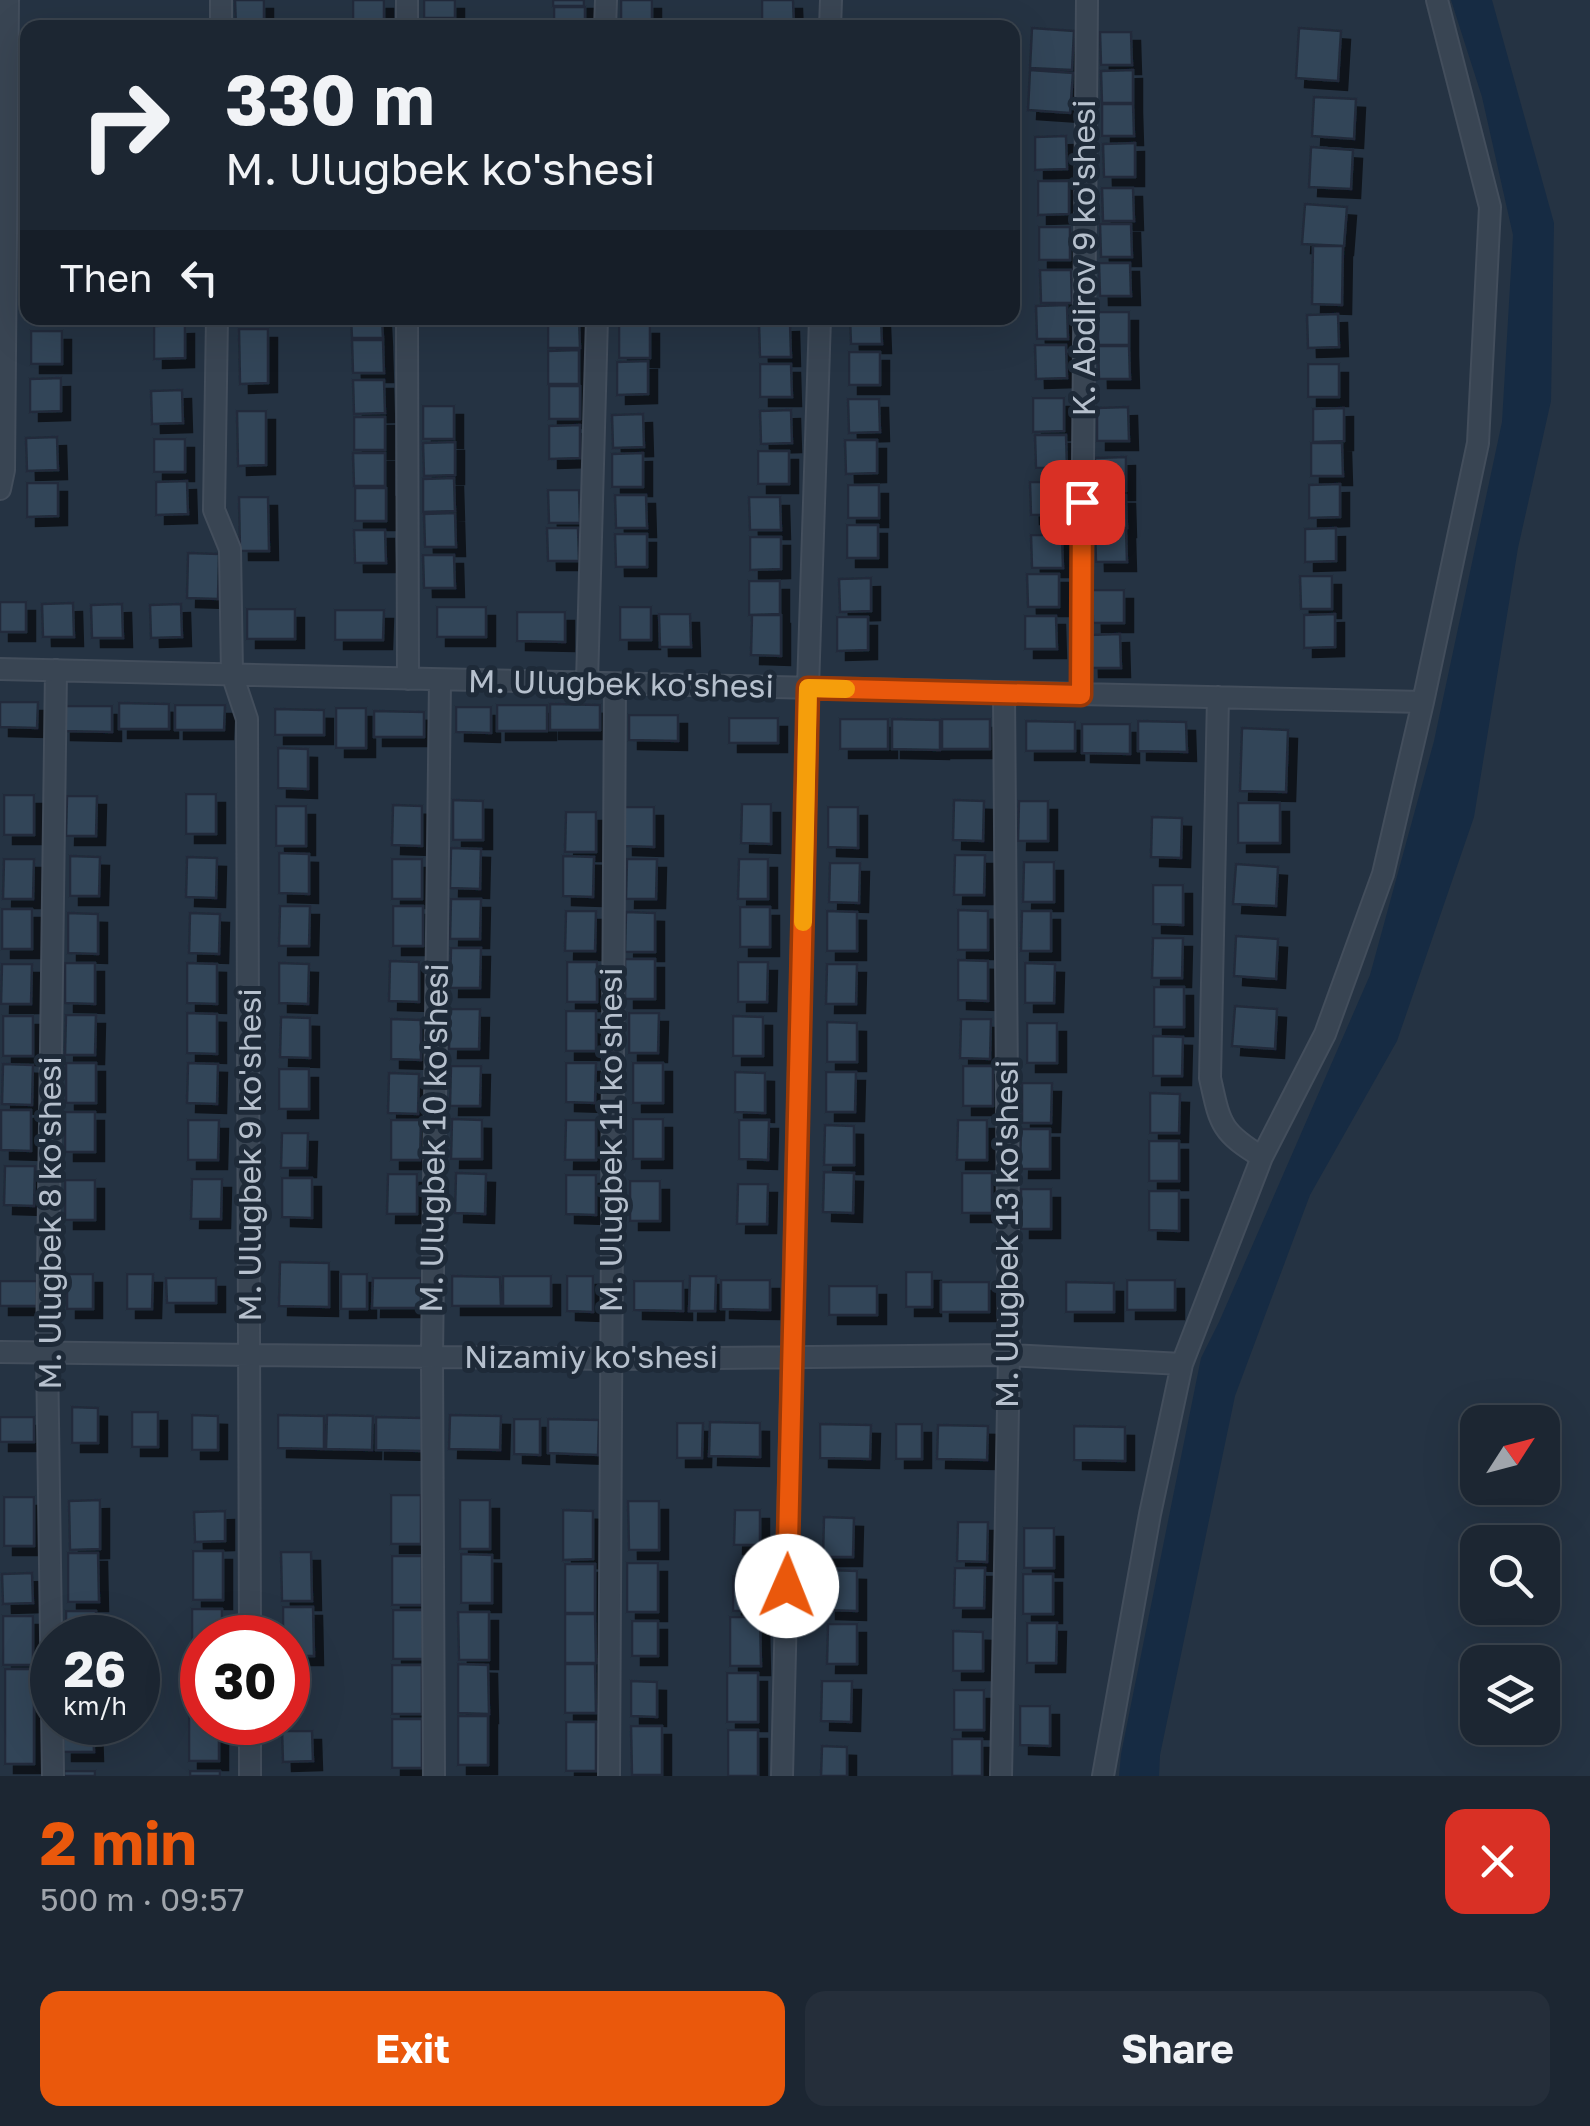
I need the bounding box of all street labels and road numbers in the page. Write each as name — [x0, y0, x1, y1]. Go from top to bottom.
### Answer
street label: K. Abdirov 9 ko'shesi — [1064, 99, 1102, 417]
street label: M. Ulugbek ko'shesi — [468, 661, 774, 705]
street label: M. Ulugbek 10 ko'shesi — [411, 963, 455, 1313]
street label: M. Ulugbek 11 ko'shesi — [591, 967, 629, 1313]
street label: M. Ulugbek 9 ko'shesi — [230, 988, 268, 1322]
street label: M. Ulugbek 8 ko'shesi — [30, 1056, 68, 1390]
street label: M. Ulugbek 13 ko'shesi — [987, 1060, 1025, 1408]
street label: Nizamiy ko'shesi — [464, 1337, 718, 1375]

